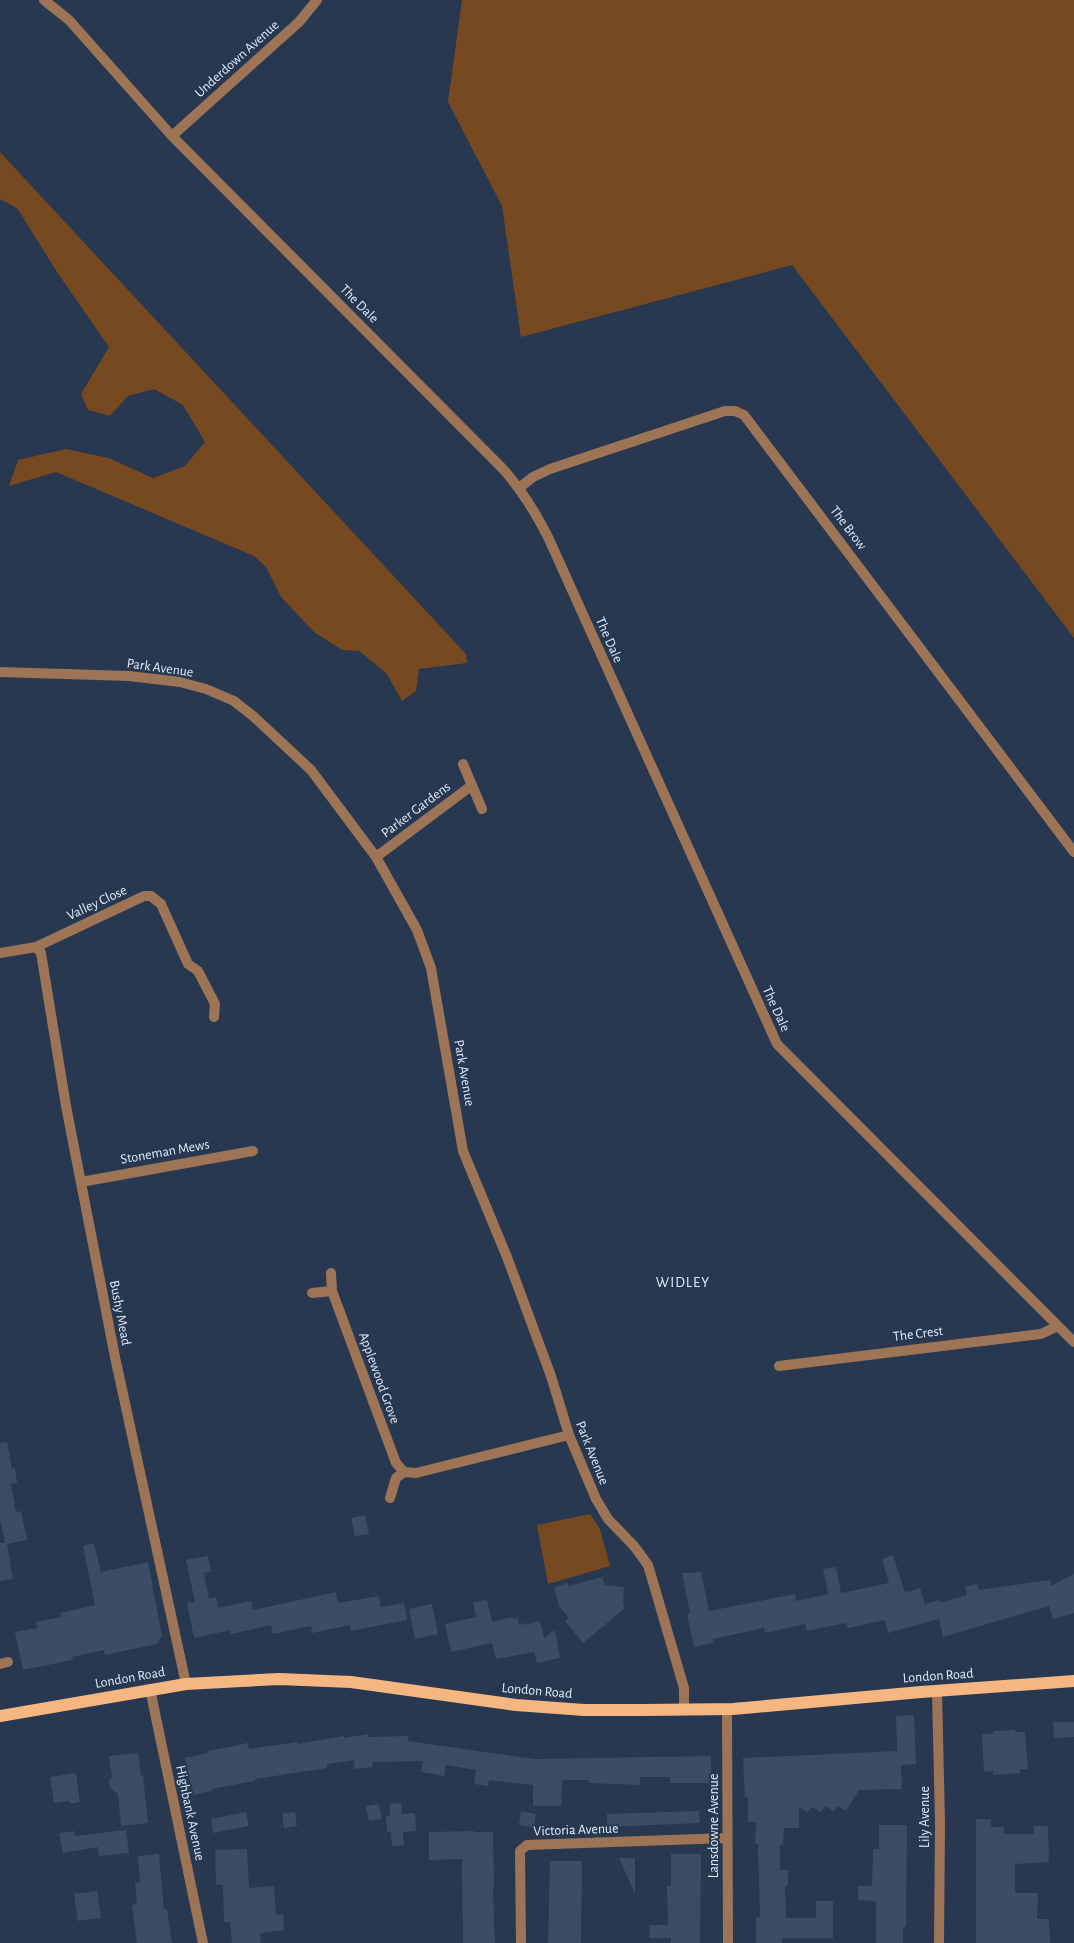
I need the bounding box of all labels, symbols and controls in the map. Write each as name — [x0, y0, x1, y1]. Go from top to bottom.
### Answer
street label: Underdown Avenue — [192, 18, 282, 100]
street label: The Dale — [337, 282, 381, 326]
street label: The Brow — [827, 504, 869, 553]
street label: The Dale — [593, 615, 625, 665]
street label: Park Avenue — [126, 656, 194, 680]
street label: Parker Gardens — [379, 780, 453, 840]
street label: Valley Close — [65, 883, 129, 923]
street label: The Dale — [759, 984, 793, 1034]
street label: Park Avenue — [451, 1039, 477, 1107]
street label: Stoneman Mews — [119, 1137, 211, 1167]
district label: WIDLEY — [656, 1275, 710, 1290]
street label: Bushy Mead — [107, 1279, 133, 1347]
street label: The Crest — [892, 1324, 944, 1344]
street label: Applewood Grove — [356, 1330, 402, 1426]
street label: Park Avenue — [573, 1419, 611, 1487]
street label: London Road — [94, 1665, 166, 1691]
street label: London Road — [902, 1667, 974, 1685]
street label: London Road — [501, 1681, 573, 1701]
street label: Highbank Avenue — [173, 1764, 207, 1862]
street label: Lansdowne Avenue — [707, 1774, 721, 1878]
street label: Lily Avenue — [918, 1786, 932, 1848]
street label: Victoria Avenue — [533, 1822, 619, 1838]

